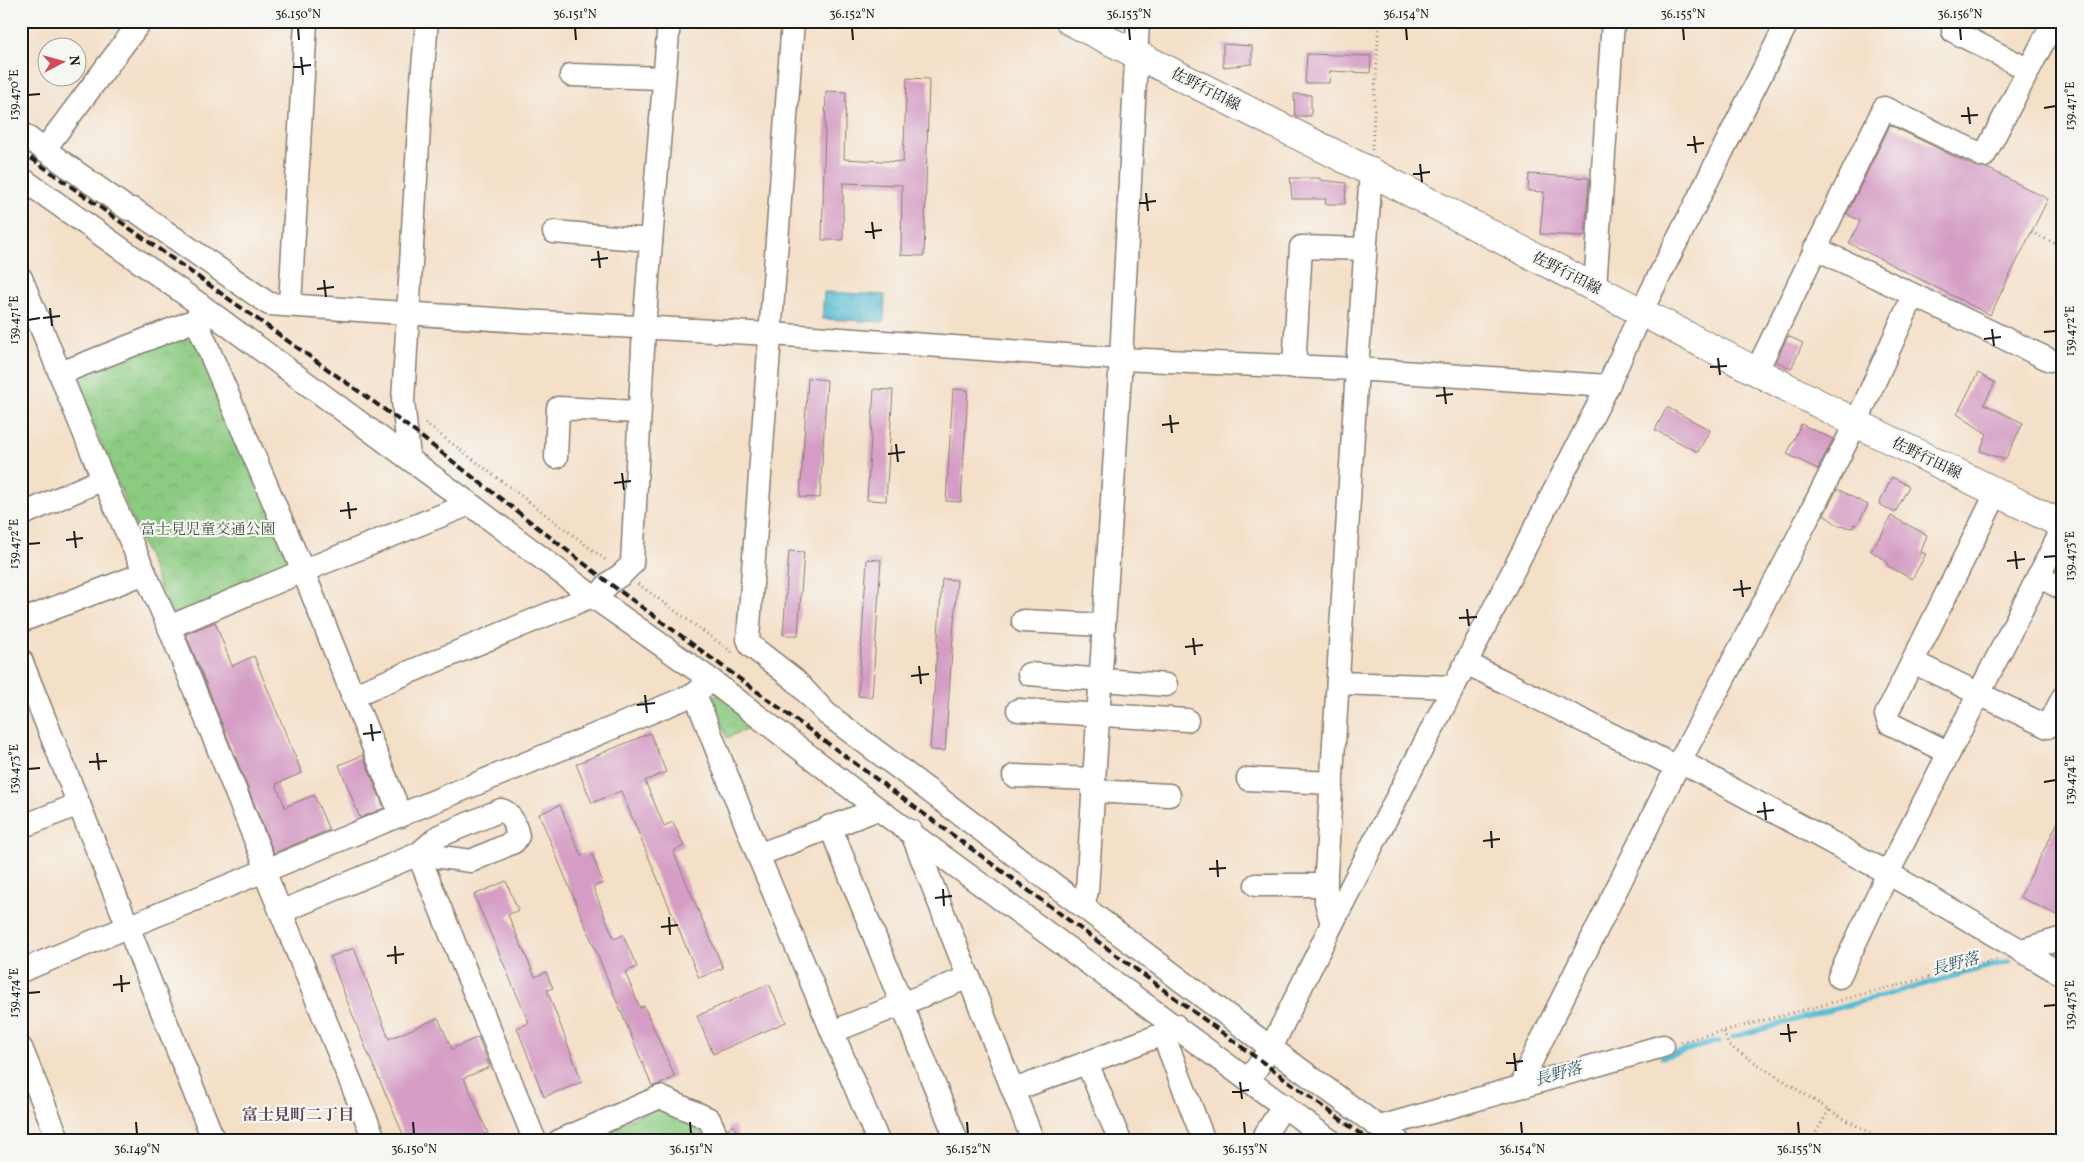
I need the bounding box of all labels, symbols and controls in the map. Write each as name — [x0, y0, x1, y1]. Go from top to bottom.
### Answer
text: 36.150°N — [275, 7, 321, 23]
text: 36.151°N — [553, 7, 597, 23]
text: 36.152°N — [829, 7, 875, 23]
text: 36.153°N — [1106, 7, 1152, 23]
text: 36.154°N — [1383, 7, 1429, 23]
text: 36.155°N — [1661, 7, 1705, 23]
text: 36.156°N — [1938, 7, 1983, 23]
north arrow — [38, 38, 88, 88]
text: N — [63, 55, 83, 67]
street label: 佐野行田線 — [1167, 64, 1244, 117]
text: 139.470°E — [7, 70, 23, 120]
text: 139.471°E — [2063, 82, 2079, 130]
street label: 佐野行田線 — [1528, 248, 1605, 301]
text: 139.471°E — [7, 296, 23, 344]
text: 139.472°E — [2063, 306, 2079, 356]
street label: 佐野行田線 — [1888, 433, 1965, 485]
text: 139.472°E — [7, 519, 23, 569]
park label: 富士見児童交通公園 — [140, 520, 276, 541]
text: 139.473°E — [2063, 531, 2079, 581]
text: 139.473°E — [7, 744, 23, 794]
text: 139.474°E — [2063, 755, 2079, 805]
water label: 長野落 — [1929, 947, 1984, 982]
text: 139.474°E — [7, 968, 23, 1018]
text: 139.475°E — [2063, 980, 2079, 1030]
water label: 長野落 — [1532, 1057, 1588, 1092]
district label: 富士見町二丁目 — [242, 1105, 354, 1127]
text: 36.149°N — [114, 1142, 160, 1158]
text: 36.150°N — [391, 1142, 437, 1158]
text: 36.151°N — [669, 1142, 713, 1158]
text: 36.152°N — [945, 1142, 991, 1158]
text: 36.153°N — [1222, 1142, 1268, 1158]
text: 36.154°N — [1499, 1142, 1545, 1158]
text: 36.155°N — [1777, 1142, 1821, 1158]

